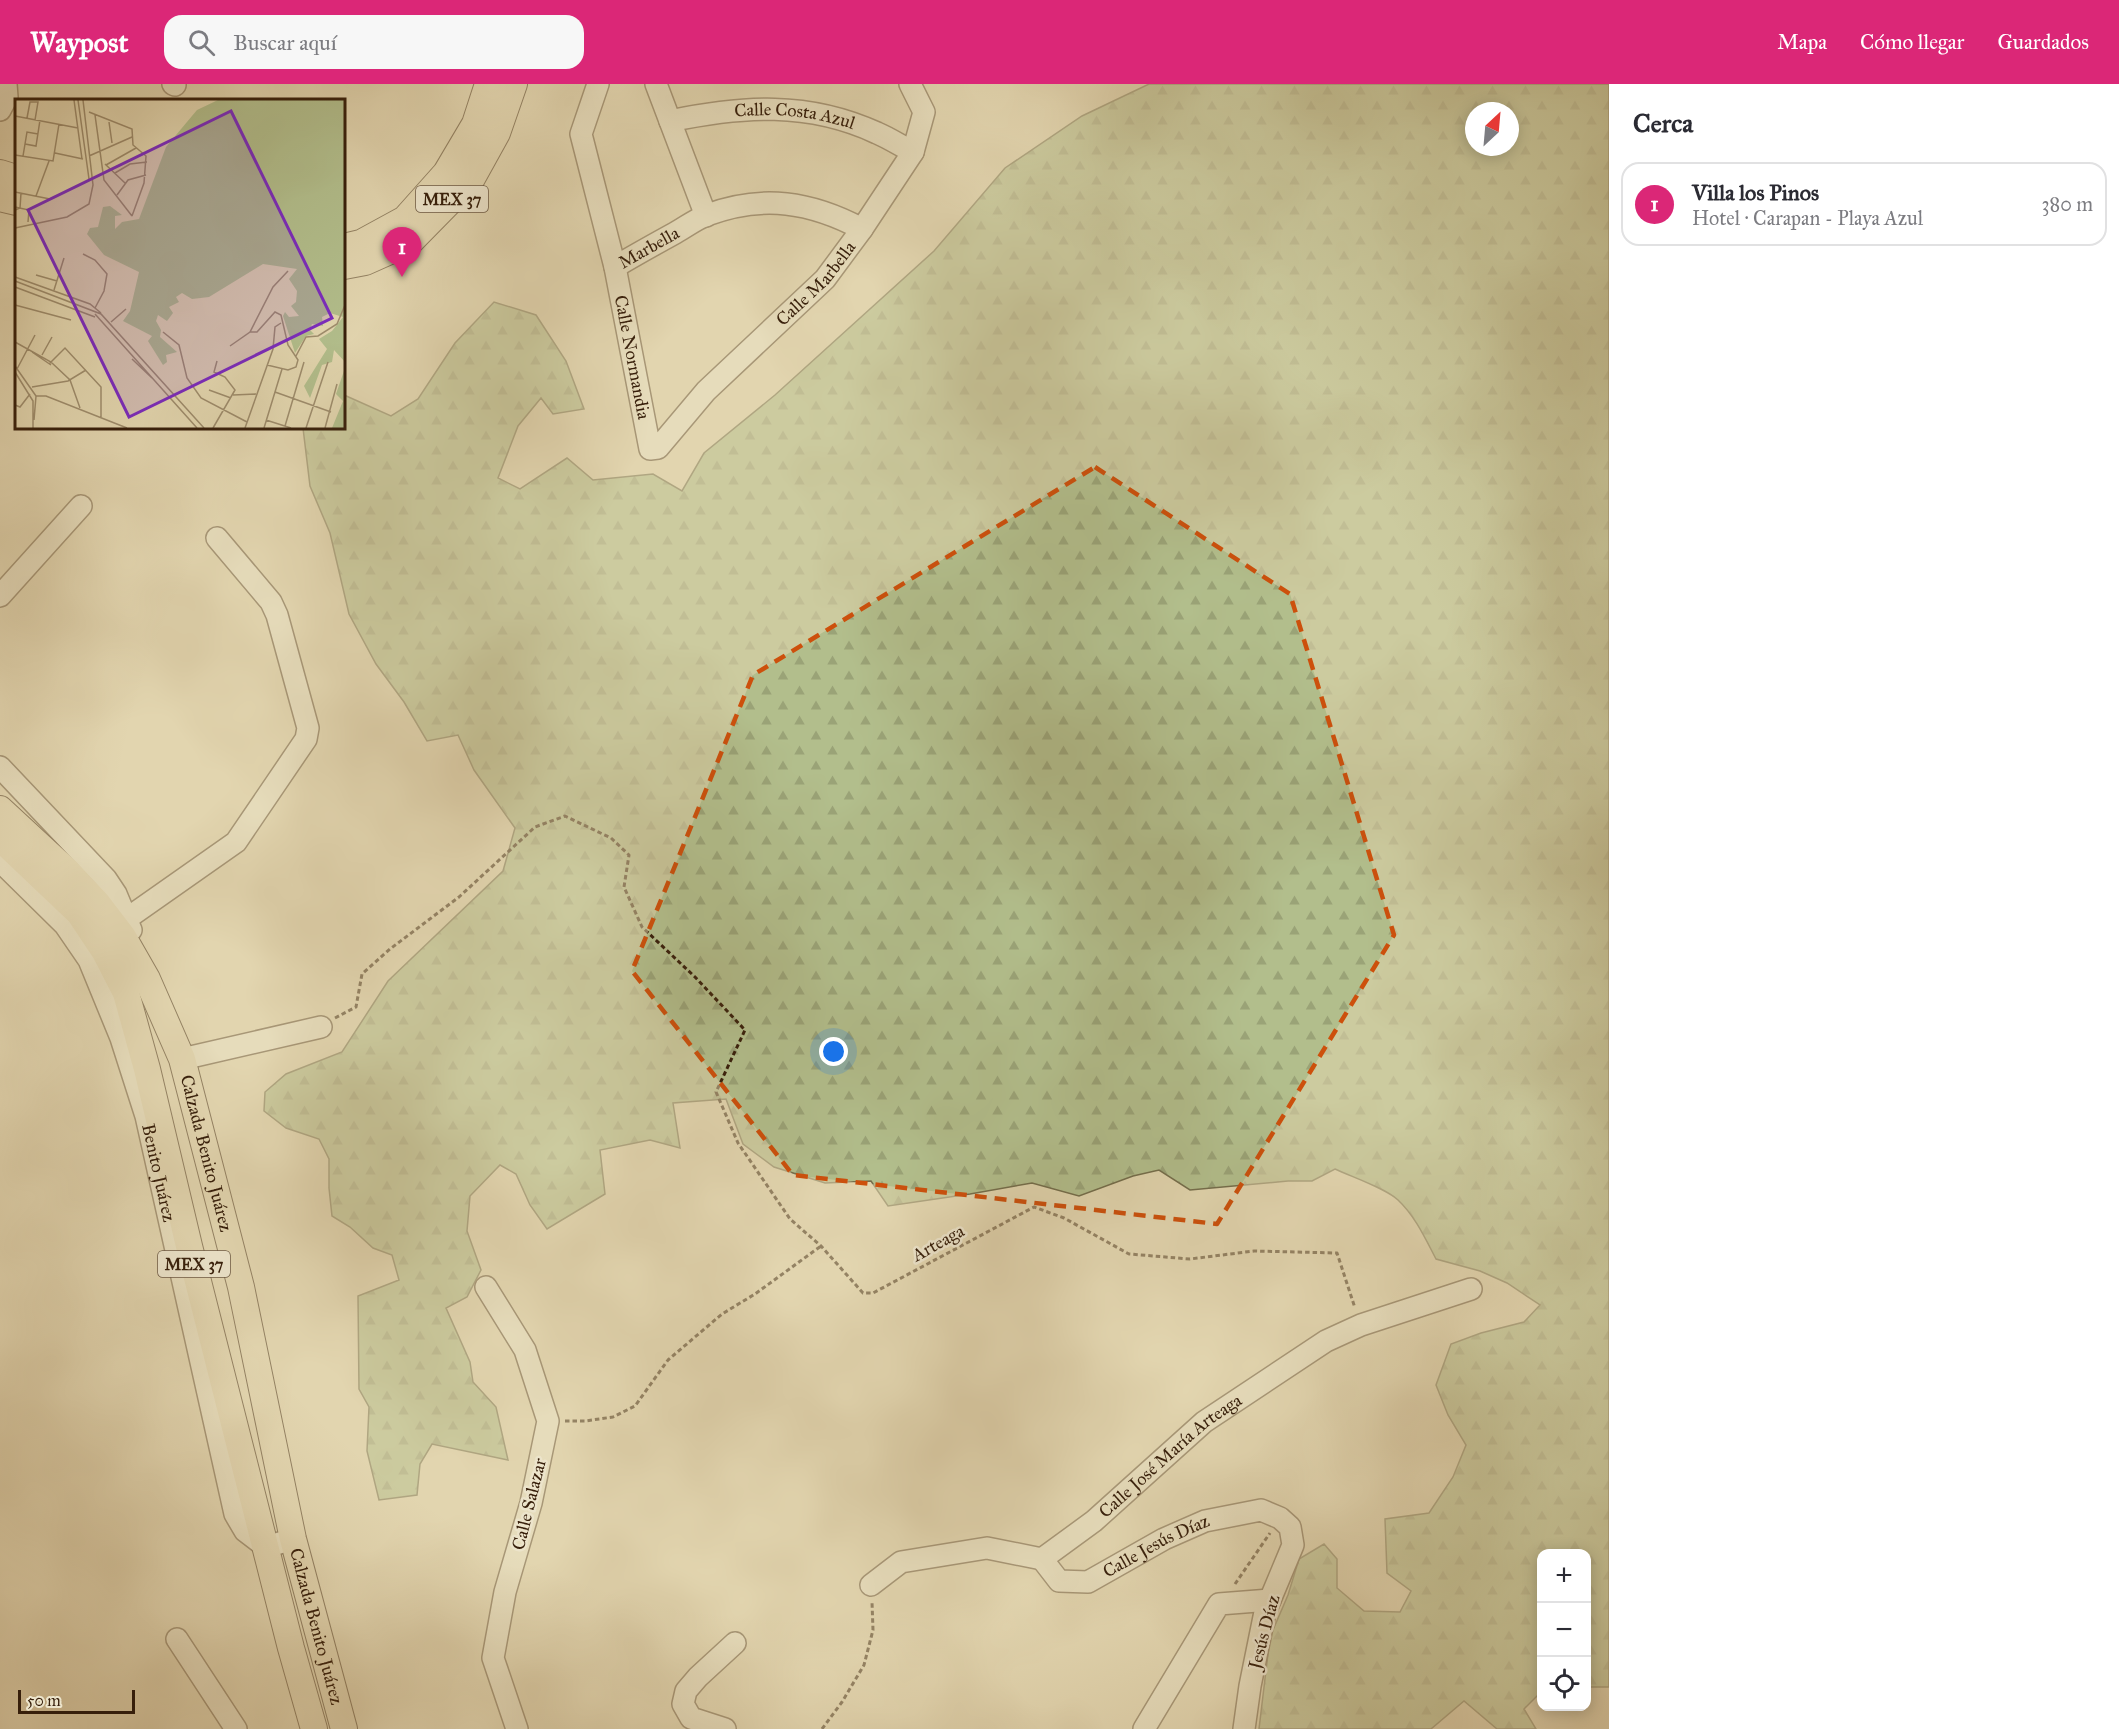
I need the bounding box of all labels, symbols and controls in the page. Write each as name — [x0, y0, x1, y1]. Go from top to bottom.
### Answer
search box — [164, 15, 584, 69]
text: Waypost — [30, 25, 128, 60]
icon: search — [185, 26, 218, 59]
text: Buscar aquí — [233, 29, 337, 56]
text: Mapa — [1777, 29, 1827, 55]
text: Cómo llegar — [1860, 29, 1964, 55]
text: Guardados — [1997, 29, 2089, 55]
street label: Calle Costa Azul — [733, 98, 858, 134]
inset map — [15, 99, 345, 429]
north arrow — [1465, 102, 1519, 156]
text: Cerca — [1633, 107, 1693, 139]
text: Villa los Pinos — [1692, 179, 1819, 206]
road number: MEX 37 — [416, 186, 488, 212]
text: 1 — [1651, 192, 1658, 216]
text: 380 m — [2042, 192, 2093, 216]
text: Hotel · Carapan - Playa Azul — [1692, 206, 1923, 230]
street label: Marbella — [614, 222, 684, 274]
pin: 1 — [382, 228, 422, 277]
street label: Calle Marbella — [771, 237, 860, 330]
street label: Calle Normandia — [610, 293, 655, 422]
your location — [819, 1037, 848, 1066]
street label: Calzada Benito Juárez — [176, 1072, 237, 1234]
street label: Benito Juárez — [137, 1121, 180, 1224]
street label: Arteaga — [907, 1220, 969, 1268]
road number: MEX 37 — [158, 1251, 230, 1277]
street label: Calle José María Arteaga — [1094, 1389, 1246, 1522]
street label: Calle Salazar — [507, 1455, 551, 1552]
street label: Calle Jesús Díaz — [1099, 1509, 1213, 1582]
street label: Calzada Benito Juárez — [285, 1546, 348, 1707]
map controls — [1537, 1549, 1591, 1711]
button: + — [1537, 1549, 1591, 1603]
street label: Jesús Díaz — [1243, 1592, 1285, 1674]
button: − — [1537, 1603, 1591, 1657]
button: locate — [1537, 1657, 1591, 1711]
scale bar — [18, 1687, 135, 1714]
text: 50 m — [27, 1691, 61, 1710]

